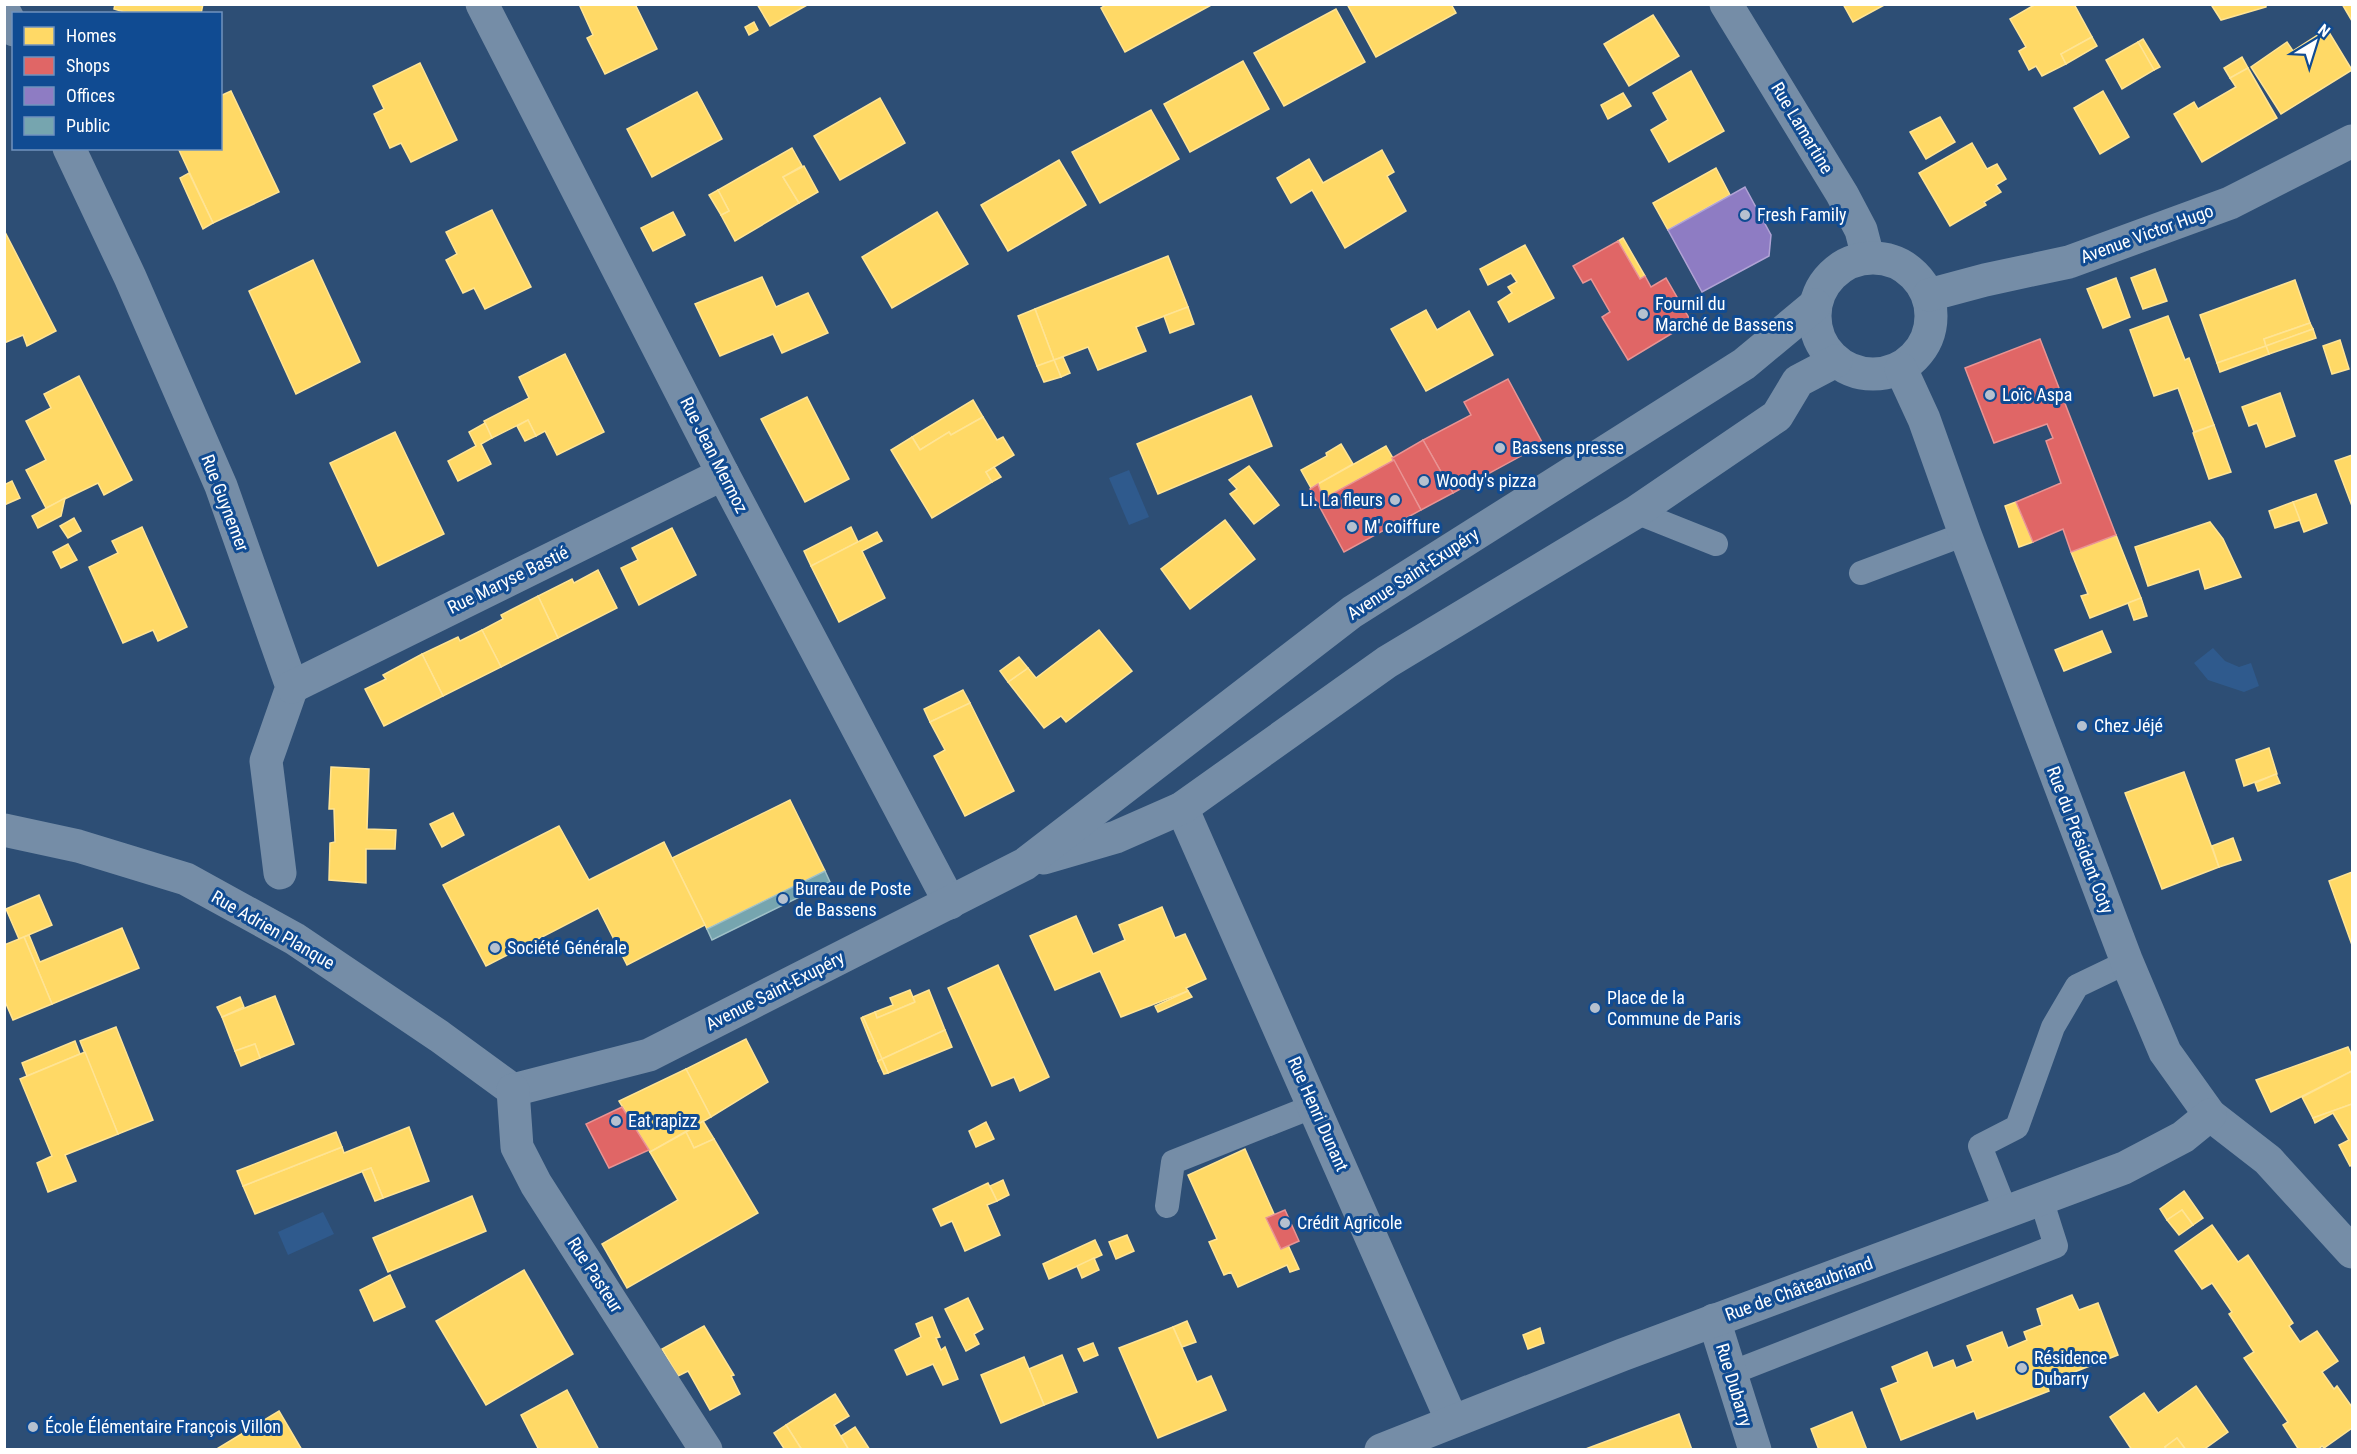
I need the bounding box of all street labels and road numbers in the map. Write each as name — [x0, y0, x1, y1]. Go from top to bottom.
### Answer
street label: Rue Lamartine — [1767, 78, 1838, 177]
street label: Avenue Victor Hugo — [2077, 200, 2216, 267]
street label: Rue Jean Mermoz — [676, 393, 753, 516]
street label: Rue Guynemer — [197, 451, 254, 555]
street label: Avenue Saint-Exupéry — [1343, 523, 1483, 624]
street label: Rue Maryse Bastié — [444, 541, 571, 618]
street label: Rue du Président Coty — [2043, 763, 2118, 917]
street label: Rue Adrien Planque — [208, 886, 339, 973]
street label: Avenue Saint-Exupéry — [702, 946, 848, 1035]
street label: Rue Henri Dunant — [1284, 1053, 1353, 1174]
street label: Rue Pasteur — [563, 1233, 628, 1317]
street label: Rue de Châteaubriand — [1722, 1252, 1876, 1325]
street label: Rue Dubarry — [1712, 1341, 1757, 1429]

